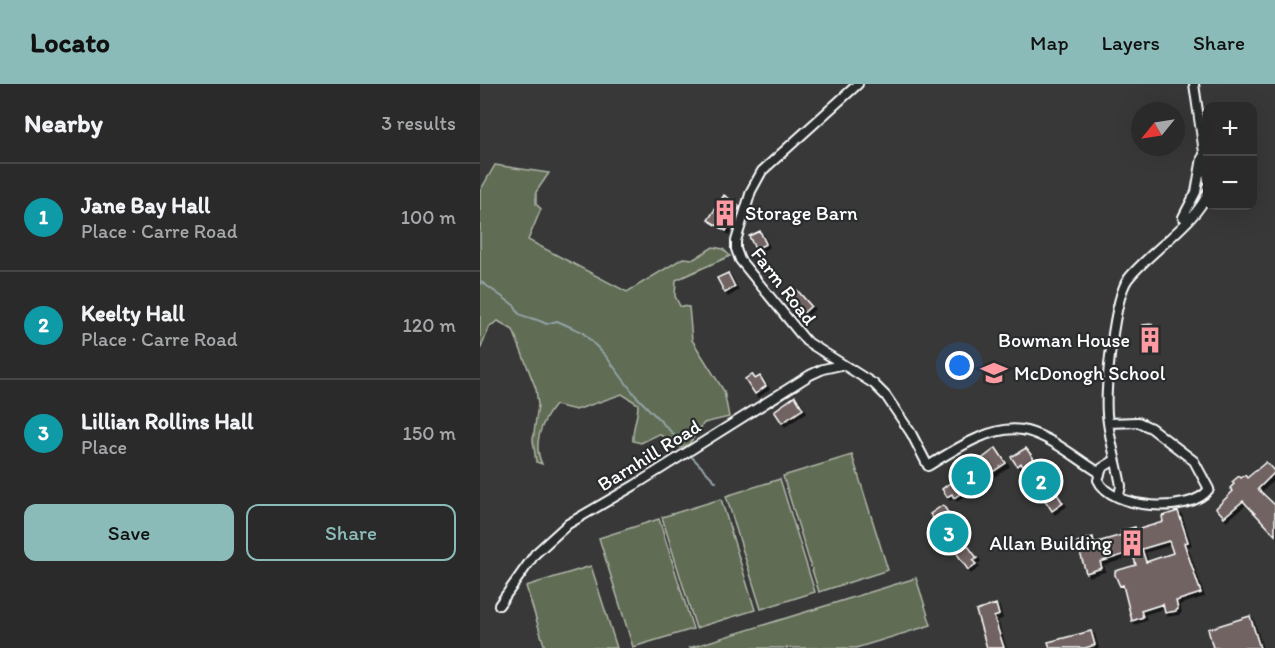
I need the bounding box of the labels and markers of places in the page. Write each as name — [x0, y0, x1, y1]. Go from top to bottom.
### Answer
building icon: Storage Barn — [710, 198, 740, 228]
place label: Storage Barn — [745, 201, 858, 225]
building icon: Bowman House — [1135, 325, 1165, 355]
place label: Bowman House — [998, 328, 1130, 352]
school or university icon: McDonogh School — [979, 358, 1009, 388]
place label: McDonogh School — [1014, 361, 1166, 385]
pin: 1 — [952, 454, 990, 498]
pin: 2 — [1022, 458, 1060, 504]
pin: 3 — [930, 510, 968, 556]
building icon: Allan Building — [1117, 528, 1147, 558]
place label: Allan Building — [990, 531, 1113, 555]

